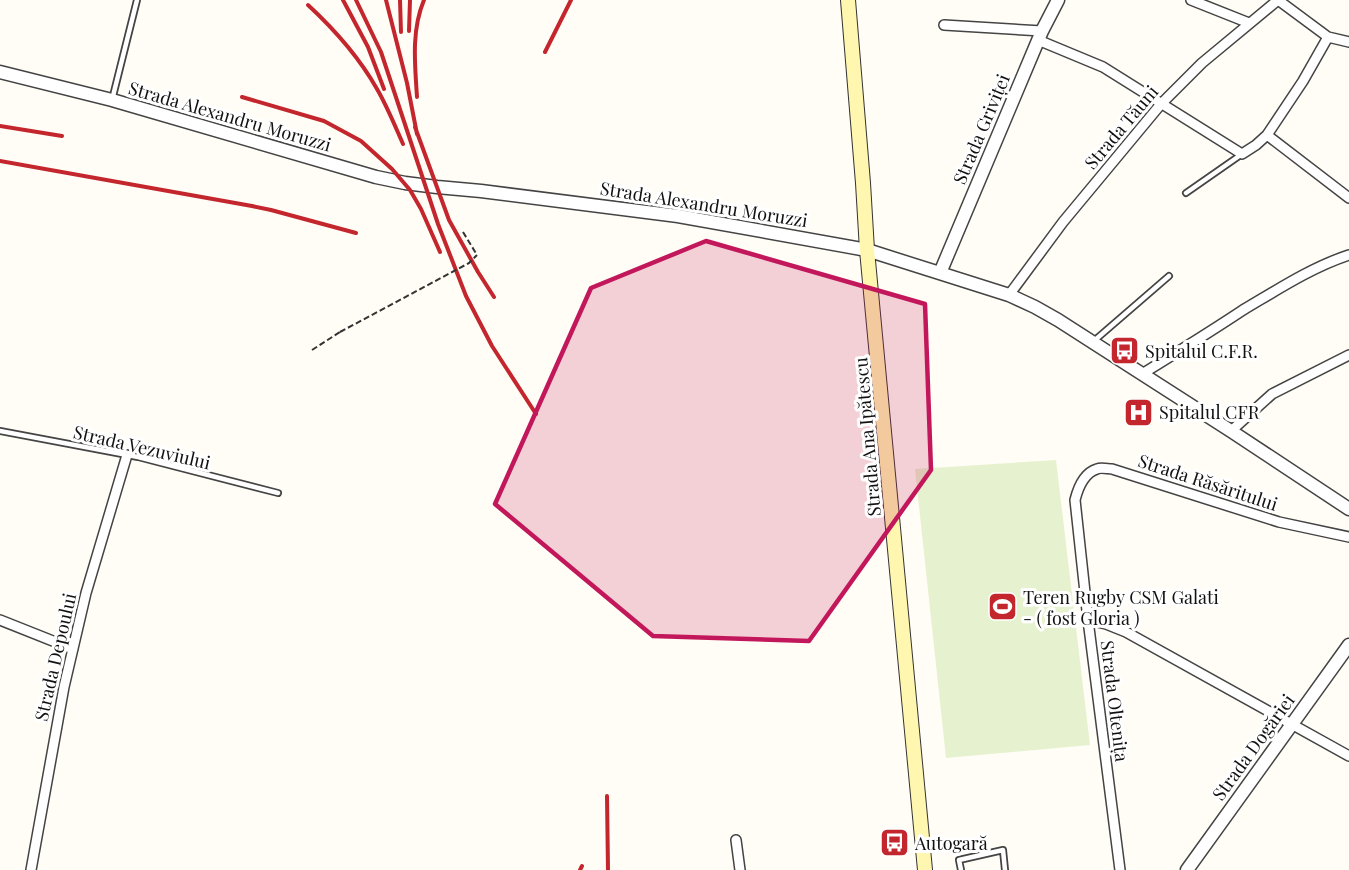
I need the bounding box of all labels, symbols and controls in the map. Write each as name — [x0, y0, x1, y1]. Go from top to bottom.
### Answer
street label: Strada Griviței — [947, 70, 1015, 188]
street label: Strada Alexandru Moruzzi — [126, 76, 334, 156]
street label: Strada Tăuni — [1079, 80, 1163, 174]
street label: Strada Alexandru Moruzzi — [598, 176, 810, 232]
bus stop icon: Spitalul C.F.R. — [1108, 335, 1140, 367]
place label: Spitalul C.F.R. — [1145, 339, 1258, 363]
street label: Strada Ana Ipătescu — [848, 356, 886, 518]
hospital icon: Spitalul CFR — [1122, 396, 1154, 428]
place label: Spitalul CFR — [1159, 400, 1260, 424]
street label: Strada Vezuviului — [71, 420, 213, 474]
street label: Strada Răsăritului — [1135, 448, 1281, 516]
place label: Teren Rugby CSM Galati - ( fost Gloria ) — [1023, 585, 1219, 630]
street label: Strada Depoului — [29, 591, 81, 723]
sports icon: Teren Rugby CSM Galati - ( fost Gloria ) — [986, 591, 1018, 623]
street label: Strada Oltenița — [1096, 639, 1134, 763]
street label: Strada Dogăriei — [1206, 689, 1300, 805]
bus stop icon: Autogară — [878, 827, 910, 859]
place label: Autogară — [914, 831, 988, 855]

